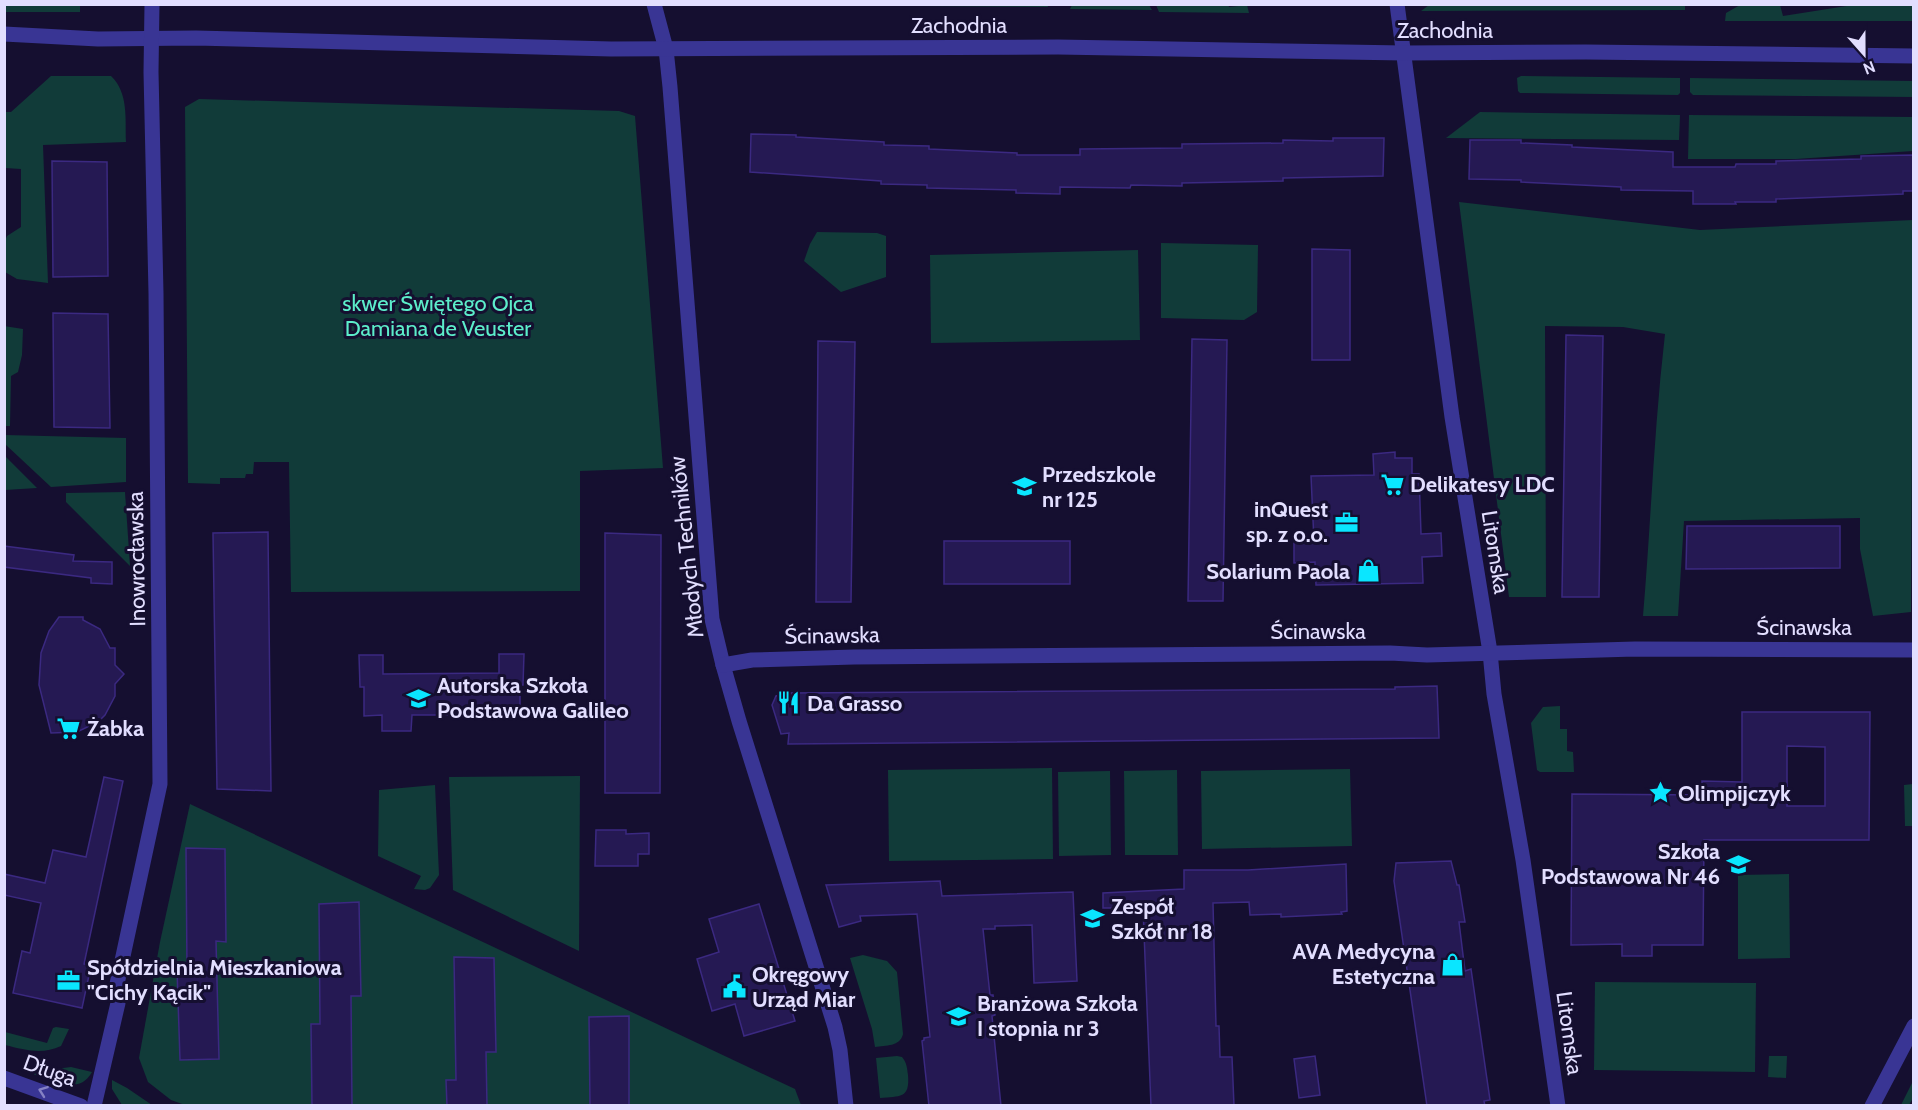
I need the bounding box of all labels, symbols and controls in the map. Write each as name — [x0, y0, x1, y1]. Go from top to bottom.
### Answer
street label: Zachodnia — [911, 12, 1008, 39]
street label: Zachodnia — [1397, 17, 1494, 44]
north arrow — [1834, 24, 1894, 84]
text: N — [1861, 57, 1878, 78]
park label: skwer Świętego Ojca Damiana de Veuster — [342, 290, 534, 342]
street label: Młodych Techników — [664, 455, 709, 639]
place label: Przedszkole nr 125 — [1042, 461, 1156, 513]
supermarket icon: Delikatesy LDC — [1379, 471, 1405, 497]
place label: Delikatesy LDC — [1410, 471, 1555, 498]
school or university icon: Przedszkole nr 125 — [1011, 474, 1037, 500]
street label: Inowrocławska — [122, 491, 151, 627]
place label: inQuest sp. z o.o. — [1246, 496, 1328, 548]
office icon: inQuest sp. z o.o. — [1333, 509, 1359, 535]
street label: Litomska — [1476, 509, 1515, 596]
place label: Solarium Paola — [1206, 558, 1350, 585]
shop icon: Solarium Paola — [1355, 558, 1381, 584]
street label: Ścinawska — [1756, 614, 1852, 641]
street label: Ścinawska — [1270, 618, 1366, 645]
street label: Ścinawska — [784, 621, 880, 650]
place label: Autorska Szkoła Podstawowa Galileo — [437, 672, 629, 724]
school or university icon: Autorska Szkoła Podstawowa Galileo — [406, 685, 432, 711]
restaurant icon: Da Grasso — [776, 690, 802, 716]
place label: Da Grasso — [807, 690, 902, 717]
supermarket icon: Żabka — [56, 715, 82, 741]
place label: Żabka — [87, 715, 144, 742]
place icon: Olimpijczyk — [1647, 780, 1673, 806]
place label: Olimpijczyk — [1678, 780, 1791, 807]
place label: Szkoła Podstawowa Nr 46 — [1541, 838, 1720, 890]
school or university icon: Szkoła Podstawowa Nr 46 — [1725, 851, 1751, 877]
place label: Zespół Szkół nr 18 — [1111, 893, 1213, 945]
school or university icon: Zespół Szkół nr 18 — [1080, 906, 1106, 932]
place label: AVA Medycyna Estetyczna — [1292, 938, 1435, 990]
shop icon: AVA Medycyna Estetyczna — [1440, 951, 1466, 977]
place label: Spółdzielnia Mieszkaniowa "Cichy Kącik" — [87, 954, 342, 1006]
place label: Okręgowy Urząd Miar — [752, 961, 856, 1013]
office icon: Spółdzielnia Mieszkaniowa "Cichy Kącik" — [56, 967, 82, 993]
public building icon: Okręgowy Urząd Miar — [721, 974, 747, 1000]
place label: Branżowa Szkoła I stopnia nr 3 — [977, 990, 1138, 1042]
street label: Litomska — [1550, 990, 1589, 1077]
school or university icon: Branżowa Szkoła I stopnia nr 3 — [946, 1003, 972, 1029]
street label: Długa — [20, 1049, 80, 1093]
one-way arrow — [38, 1086, 49, 1099]

